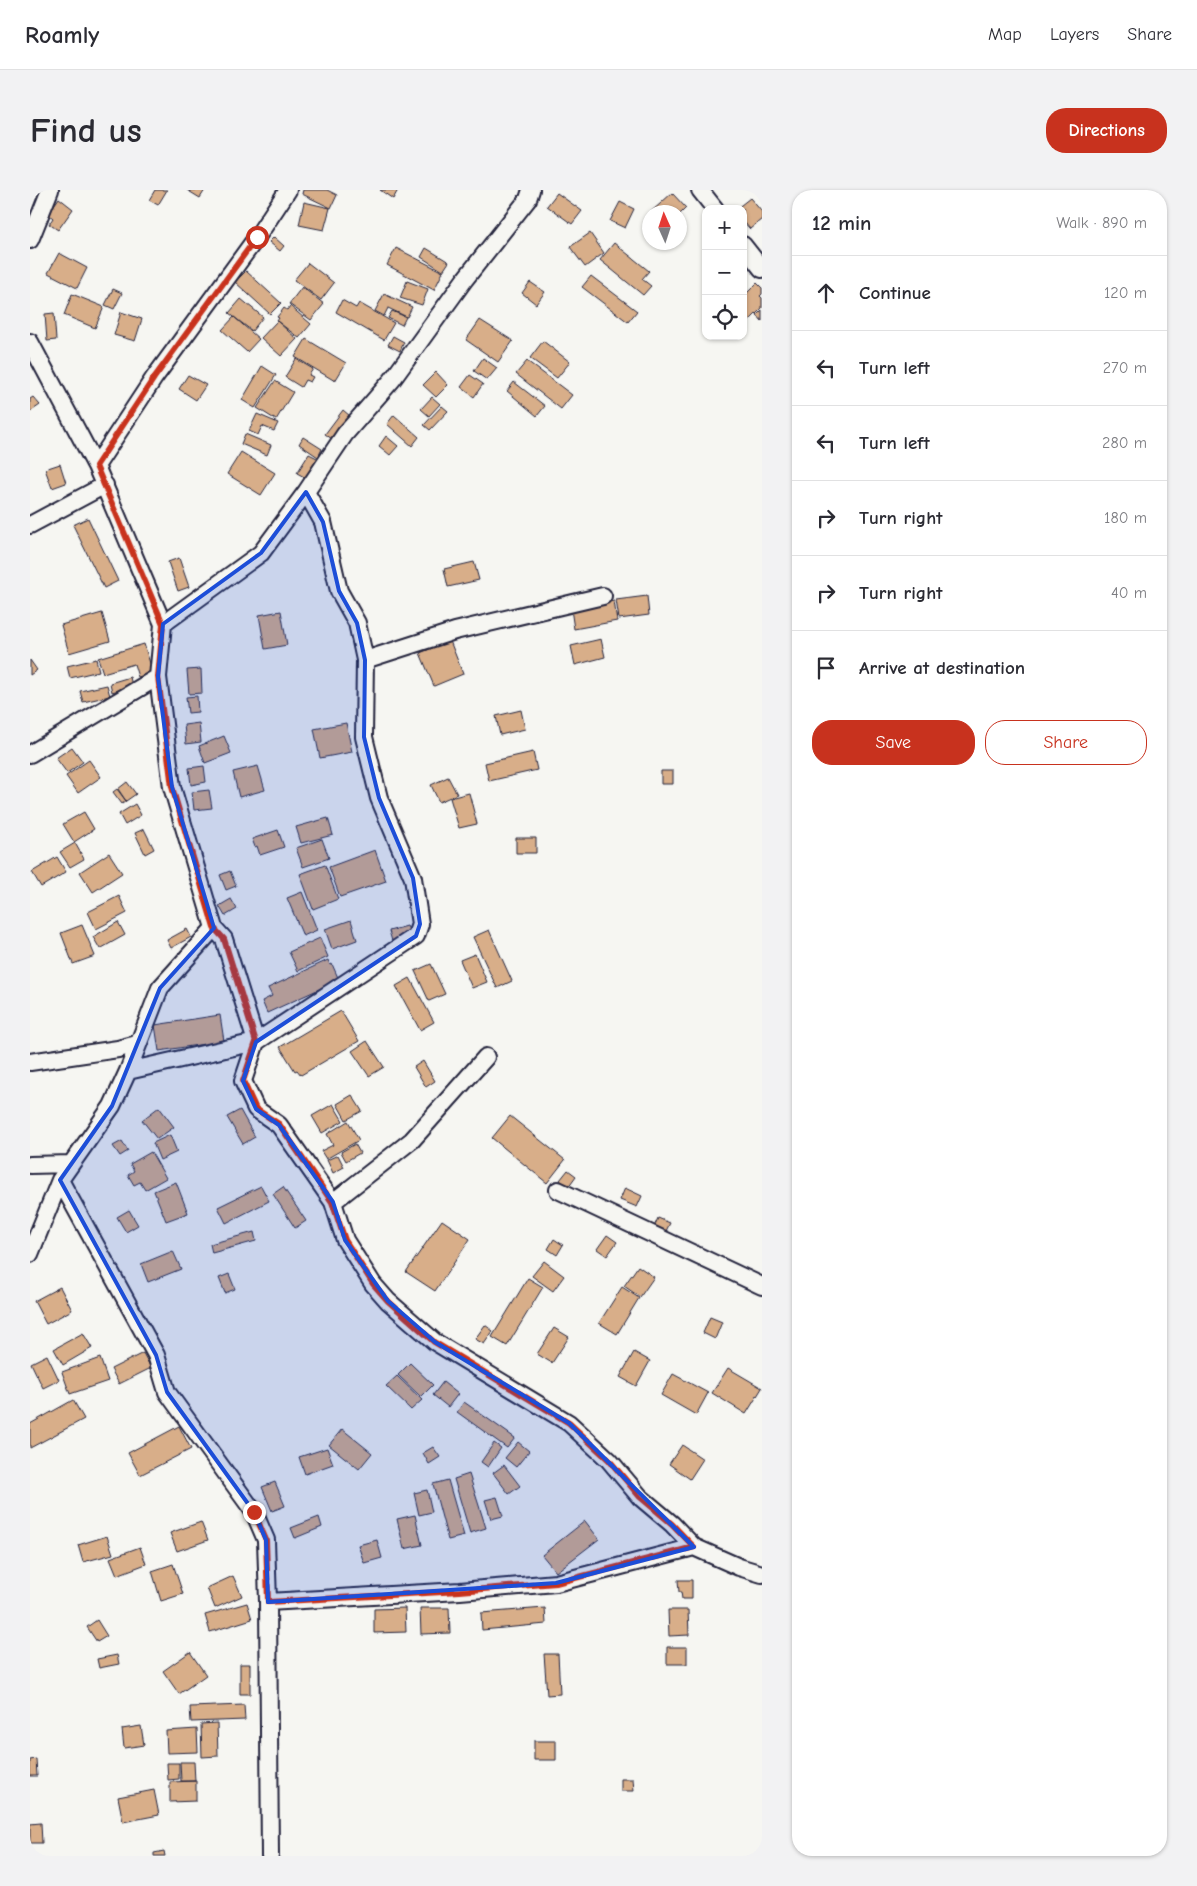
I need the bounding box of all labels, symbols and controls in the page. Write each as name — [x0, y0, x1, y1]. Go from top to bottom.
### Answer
text: Roamly — [25, 21, 99, 49]
text: Map — [988, 24, 1022, 45]
text: Layers — [1050, 24, 1099, 45]
text: Share — [1127, 24, 1172, 45]
button: Directions — [1046, 108, 1167, 153]
text: Find us — [30, 110, 142, 151]
north arrow — [642, 205, 687, 250]
map controls — [702, 205, 747, 340]
button: + — [702, 205, 747, 250]
text: 12 min — [812, 211, 871, 235]
text: Walk · 890 m — [1056, 214, 1147, 232]
route start — [246, 226, 269, 249]
button: − — [702, 250, 747, 295]
icon: ahead — [812, 279, 840, 307]
text: Continue — [859, 282, 931, 304]
text: 120 m — [1104, 284, 1147, 302]
button: locate — [702, 295, 747, 340]
icon: left — [812, 354, 840, 382]
text: Turn left — [859, 357, 930, 379]
text: 270 m — [1103, 359, 1147, 377]
icon: left — [812, 429, 840, 457]
text: Turn left — [859, 432, 930, 454]
text: 280 m — [1102, 434, 1147, 452]
icon: right — [812, 504, 840, 532]
text: Turn right — [859, 507, 943, 529]
text: 180 m — [1104, 509, 1147, 527]
icon: right — [812, 579, 840, 607]
text: Turn right — [859, 582, 943, 604]
text: 40 m — [1111, 584, 1147, 602]
icon: arrive — [812, 654, 840, 682]
text: Arrive at destination — [859, 657, 1025, 679]
button: Save — [812, 720, 975, 765]
button: Share — [985, 720, 1147, 765]
route end — [243, 1501, 266, 1524]

